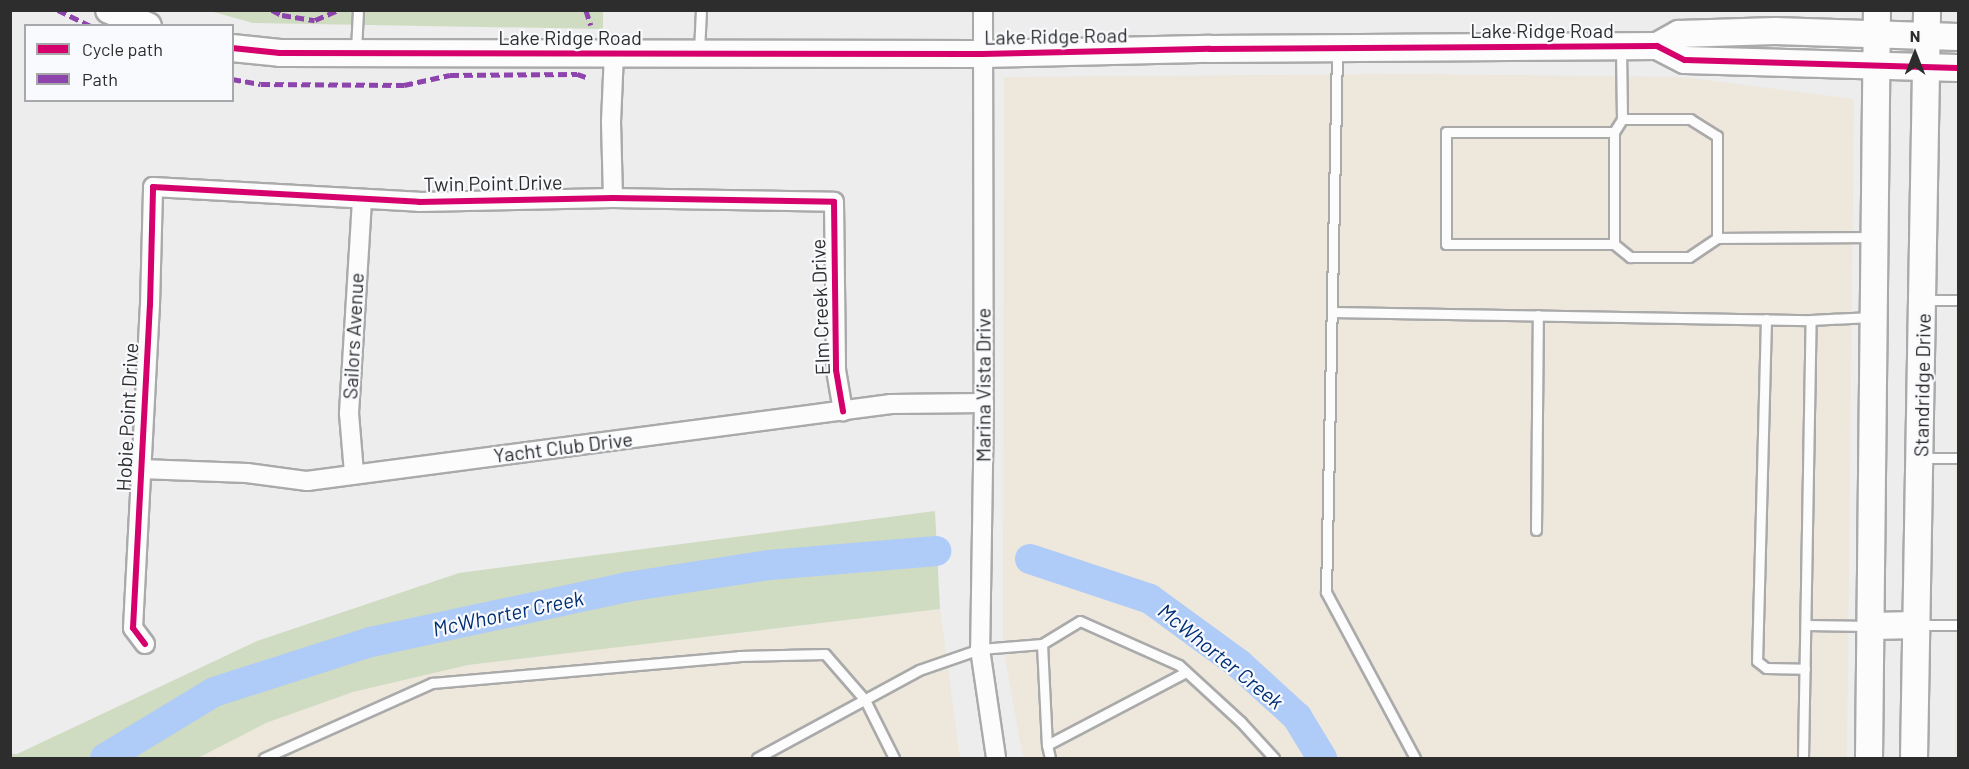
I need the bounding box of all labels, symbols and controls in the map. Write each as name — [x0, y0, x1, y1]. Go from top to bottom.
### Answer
street label: Lake Ridge Road — [1470, 18, 1614, 42]
street label: Lake Ridge Road — [984, 23, 1128, 49]
legend — [24, 24, 234, 102]
north arrow — [1885, 24, 1945, 84]
street label: Lake Ridge Road — [498, 25, 642, 49]
text: N — [1910, 26, 1920, 45]
text: Cycle path — [82, 38, 163, 60]
text: Path — [82, 68, 118, 90]
street label: Twin Point Drive — [423, 170, 563, 196]
street label: Elm Creek Drive — [806, 238, 834, 376]
street label: Sailors Avenue — [338, 272, 368, 400]
street label: Marina Vista Drive — [971, 308, 995, 462]
street label: Standridge Drive — [1909, 313, 1935, 457]
street label: Hobie Point Drive — [111, 342, 143, 492]
street label: Yacht Club Drive — [492, 427, 634, 467]
water label: McWhorter Creek — [430, 585, 586, 641]
water label: McWhorter Creek — [1153, 598, 1289, 714]

